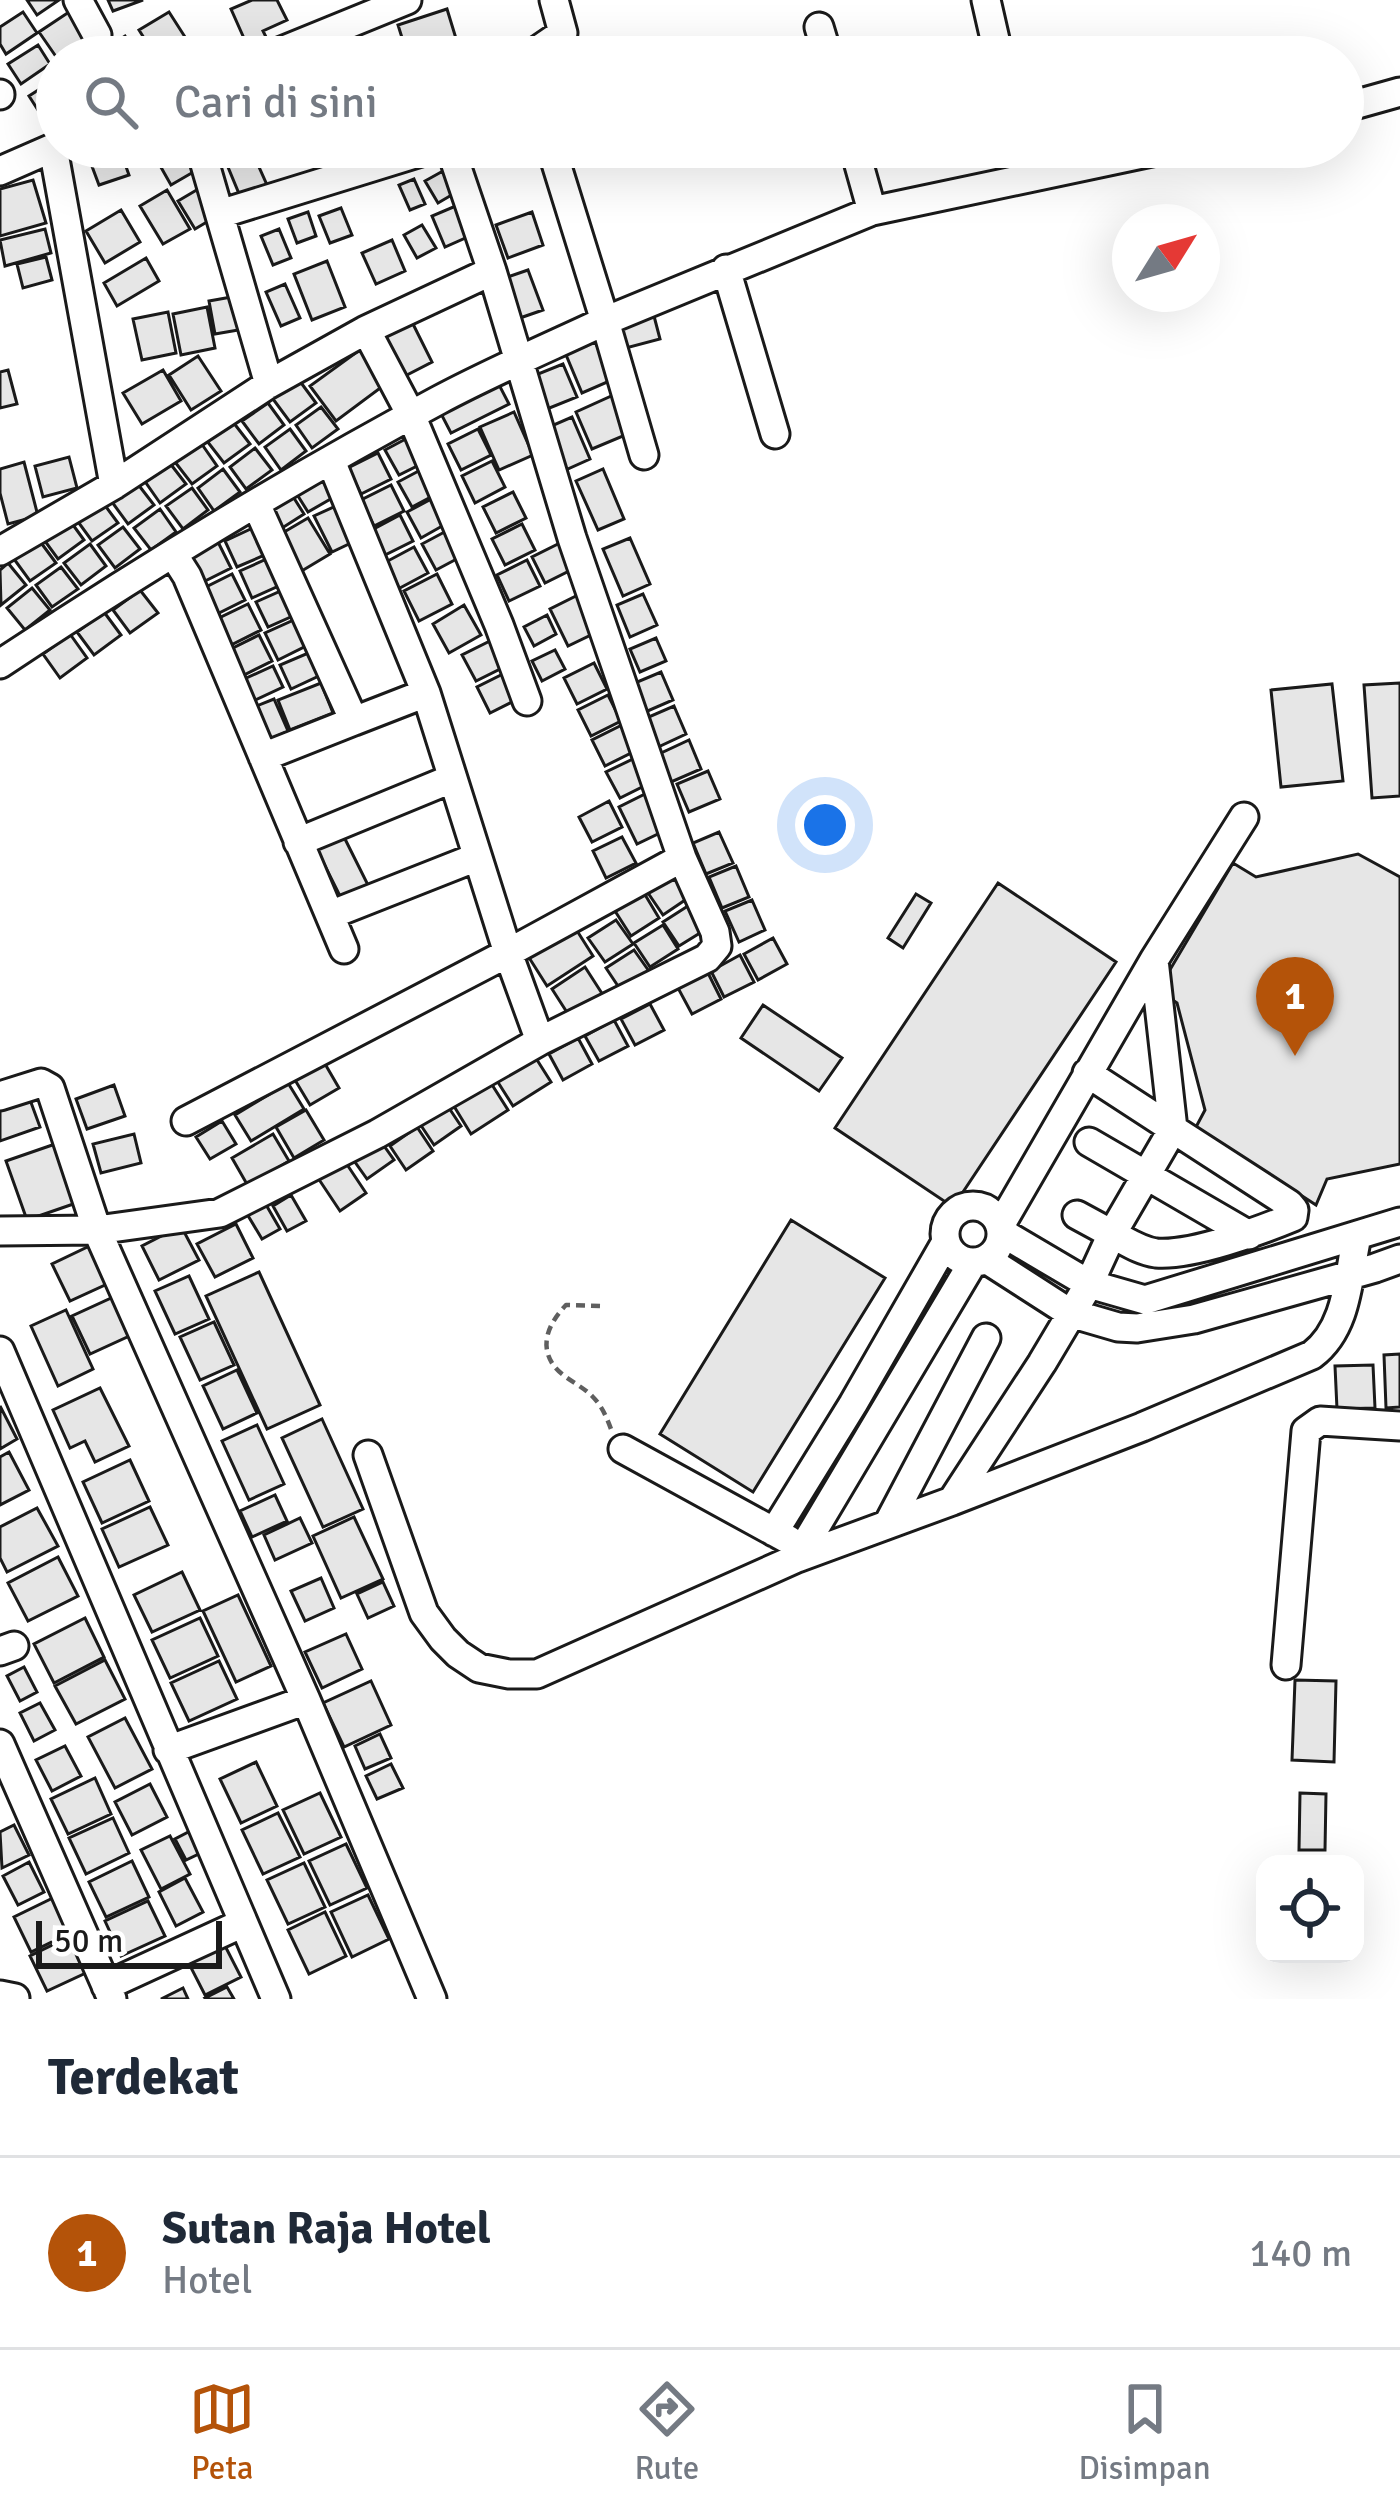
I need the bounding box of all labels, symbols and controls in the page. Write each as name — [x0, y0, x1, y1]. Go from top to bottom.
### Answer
search box — [36, 36, 1364, 168]
icon: search — [78, 69, 144, 135]
text: Cari di sini — [174, 75, 378, 130]
north arrow — [1112, 204, 1220, 312]
your location — [795, 795, 855, 855]
pin: 1 — [1256, 957, 1334, 1056]
map controls — [1256, 1855, 1364, 1963]
button: locate — [1256, 1855, 1364, 1963]
scale bar — [36, 1915, 222, 1968]
text: 50 m — [54, 1921, 123, 1962]
text: Terdekat — [48, 2046, 239, 2109]
text: Sutan Raja Hotel — [162, 2201, 491, 2256]
text: 1 — [76, 2229, 98, 2277]
text: 140 m — [1249, 2229, 1352, 2277]
text: Hotel — [162, 2256, 253, 2304]
tab: Peta — [189, 2376, 255, 2489]
tab: Rute — [634, 2376, 700, 2489]
tab: Disimpan — [1078, 2376, 1211, 2489]

